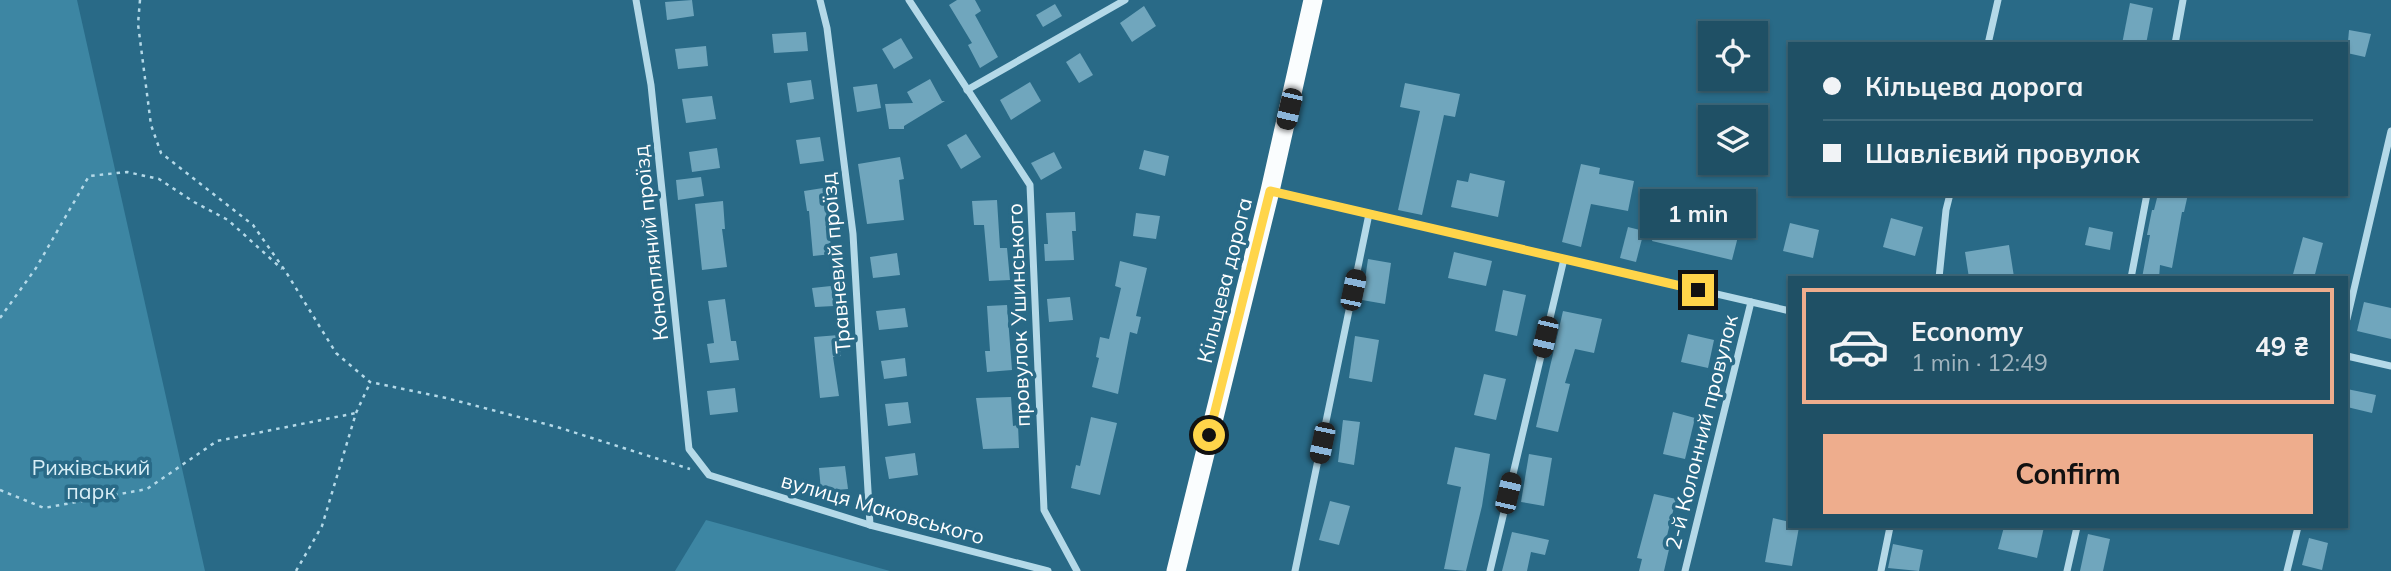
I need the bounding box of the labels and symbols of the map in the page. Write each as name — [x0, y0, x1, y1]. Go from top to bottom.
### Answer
car — [1275, 86, 1304, 132]
street label: Конопляний проїзд — [627, 144, 673, 342]
street label: Травневий проїзд — [814, 171, 856, 354]
callout: 1 min — [1640, 188, 1756, 238]
street label: Кільцева дорога — [1191, 195, 1257, 365]
street label: провулок Ушинського — [1001, 203, 1035, 427]
car — [1339, 267, 1368, 313]
route end — [1682, 274, 1714, 306]
street label: 2-й Колонний провулок — [1659, 311, 1743, 552]
car — [1531, 314, 1560, 360]
route start — [1193, 419, 1225, 451]
car — [1308, 420, 1337, 466]
park label: Рижівський парк — [32, 454, 150, 504]
street label: вулиця Маковського — [778, 467, 988, 549]
car — [1494, 470, 1523, 516]

